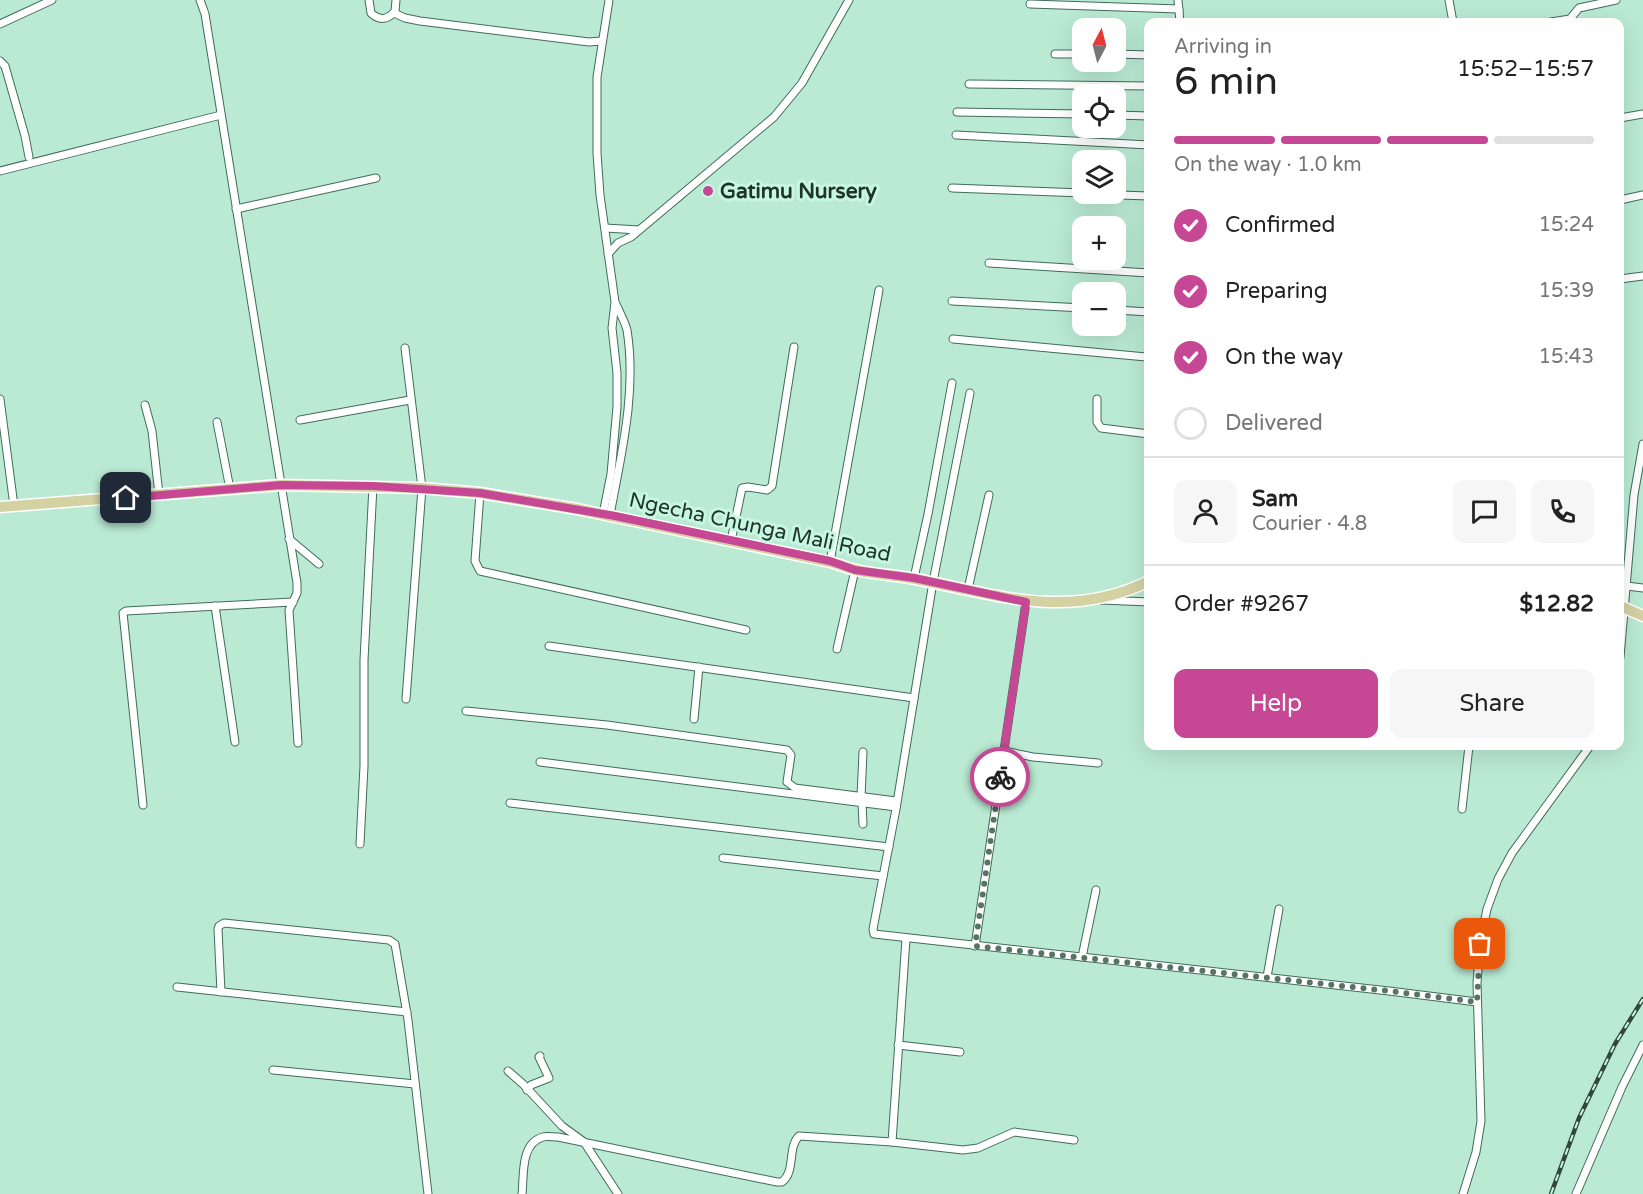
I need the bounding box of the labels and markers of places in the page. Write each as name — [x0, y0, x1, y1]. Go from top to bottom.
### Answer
place label: Gatimu Nursery — [720, 179, 878, 204]
marker: Gatimu Nursery — [701, 184, 715, 198]
pin — [100, 472, 151, 523]
pin — [1454, 918, 1505, 969]

